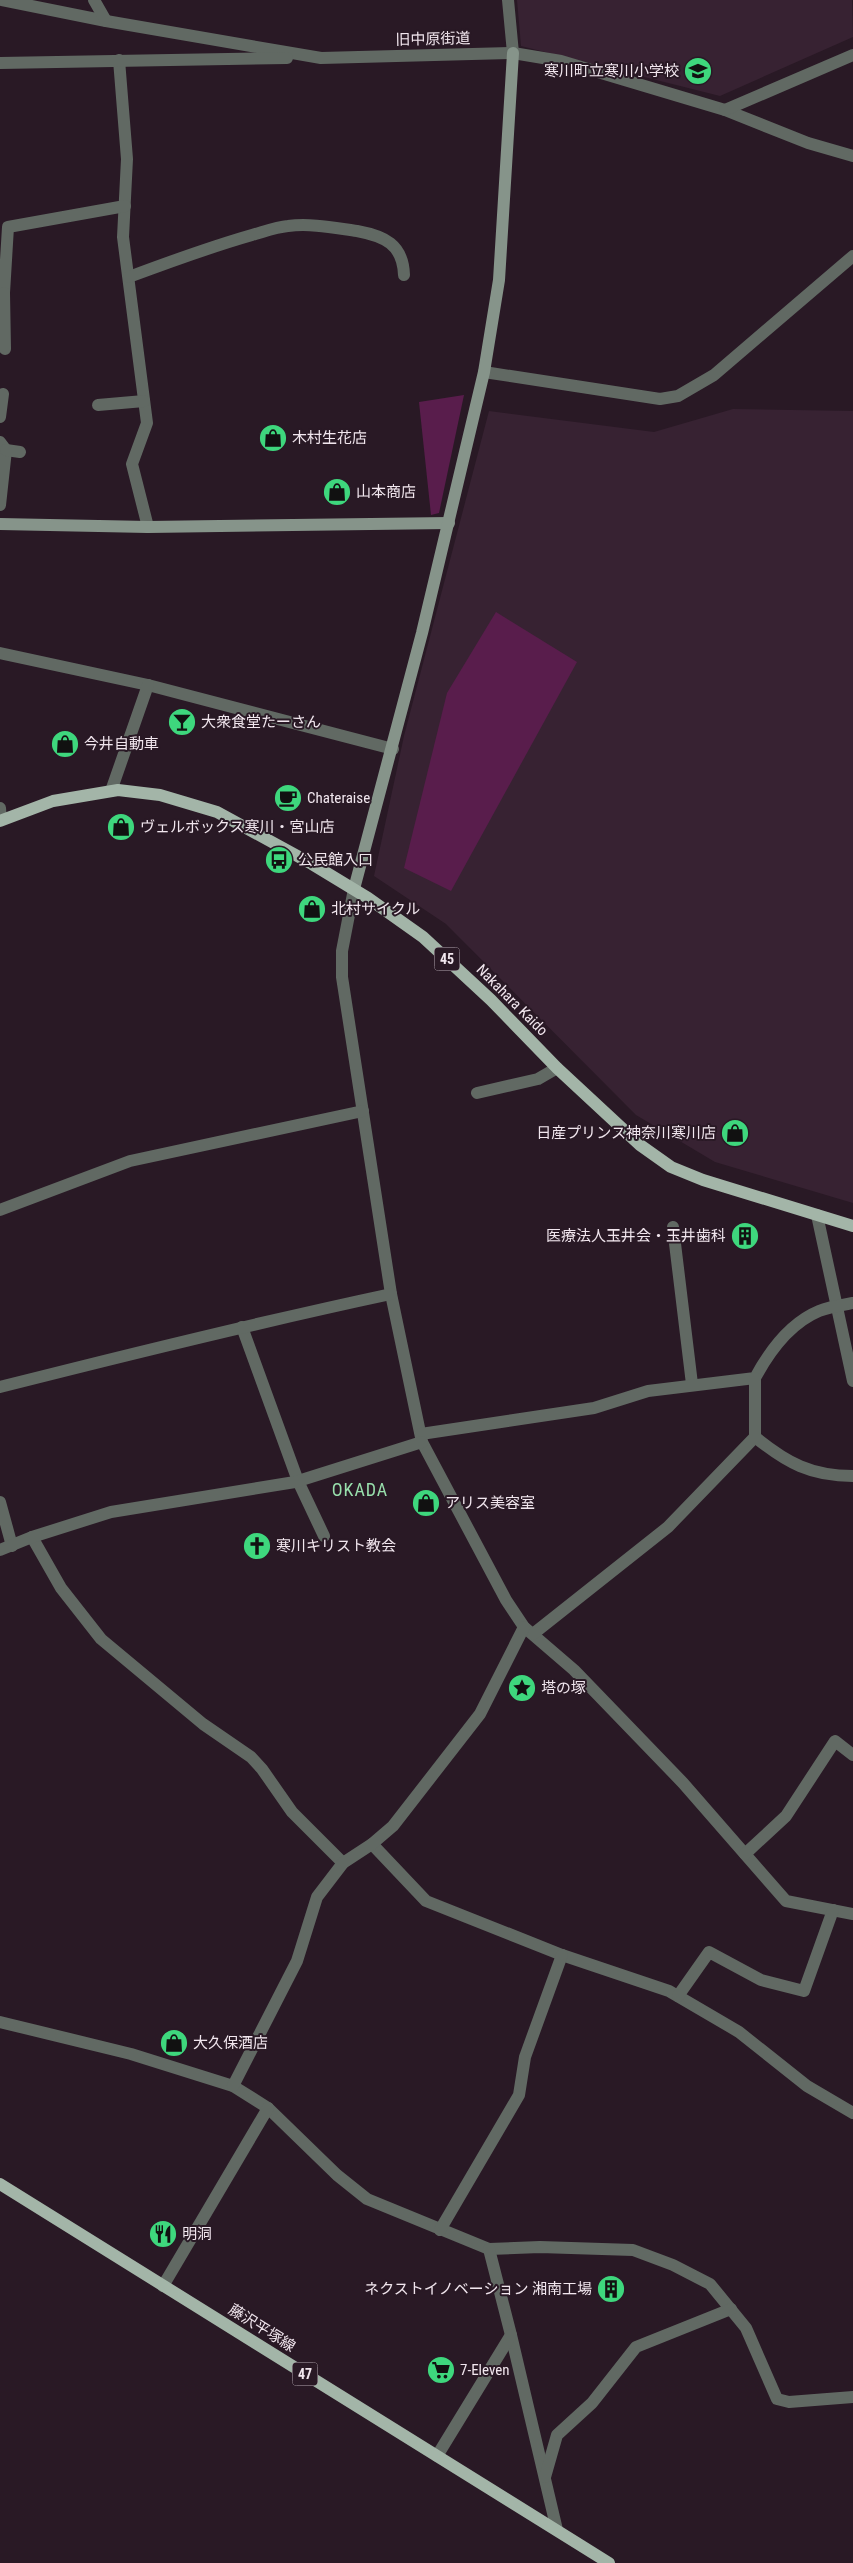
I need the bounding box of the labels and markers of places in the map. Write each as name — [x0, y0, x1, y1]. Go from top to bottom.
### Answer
school or university icon: 寒川町立寒川小学校 — [683, 56, 713, 86]
place label: 寒川町立寒川小学校 — [544, 62, 679, 80]
shop icon: 木村生花店 — [258, 423, 288, 453]
place label: 木村生花店 — [292, 429, 367, 447]
shop icon: 山本商店 — [322, 477, 352, 507]
place label: 山本商店 — [356, 483, 416, 501]
bar icon: 大衆食堂たーさん — [167, 707, 197, 737]
place label: 大衆食堂たーさん — [201, 713, 321, 731]
shop icon: 今井自動車 — [50, 729, 80, 759]
place label: 今井自動車 — [84, 735, 159, 753]
cafe icon: Chateraise — [273, 783, 303, 813]
place label: Chateraise — [307, 789, 370, 807]
shop icon: ヴェルボックス寒川・宮山店 — [106, 812, 136, 842]
place label: ヴェルボックス寒川・宮山店 — [140, 818, 335, 836]
bus stop icon: 公民館入口 — [264, 845, 294, 875]
place label: 公民館入口 — [298, 851, 373, 869]
shop icon: 北村サイクル — [297, 894, 327, 924]
place label: 北村サイクル — [331, 900, 420, 918]
shop icon: 日産プリンス神奈川寒川店 — [720, 1118, 750, 1148]
place label: 日産プリンス神奈川寒川店 — [536, 1124, 716, 1142]
building icon: 医療法人玉井会・玉井歯科 — [730, 1221, 760, 1251]
place label: 医療法人玉井会・玉井歯科 — [546, 1227, 726, 1245]
shop icon: アリス美容室 — [411, 1488, 441, 1518]
place label: アリス美容室 — [445, 1494, 535, 1512]
church icon: 寒川キリスト教会 — [242, 1531, 272, 1561]
place label: 寒川キリスト教会 — [276, 1537, 396, 1555]
place icon: 塔の塚 — [507, 1673, 537, 1703]
place label: 塔の塚 — [541, 1679, 586, 1697]
shop icon: 大久保酒店 — [159, 2028, 189, 2058]
place label: 大久保酒店 — [193, 2034, 268, 2052]
restaurant icon: 明洞 — [148, 2219, 178, 2249]
place label: 明洞 — [182, 2225, 212, 2243]
building icon: ネクストイノベーション 湘南工場 — [596, 2274, 626, 2304]
place label: ネクストイノベーション 湘南工場 — [364, 2280, 592, 2298]
supermarket icon: 7-Eleven — [426, 2355, 456, 2385]
place label: 7-Eleven — [460, 2361, 510, 2379]

